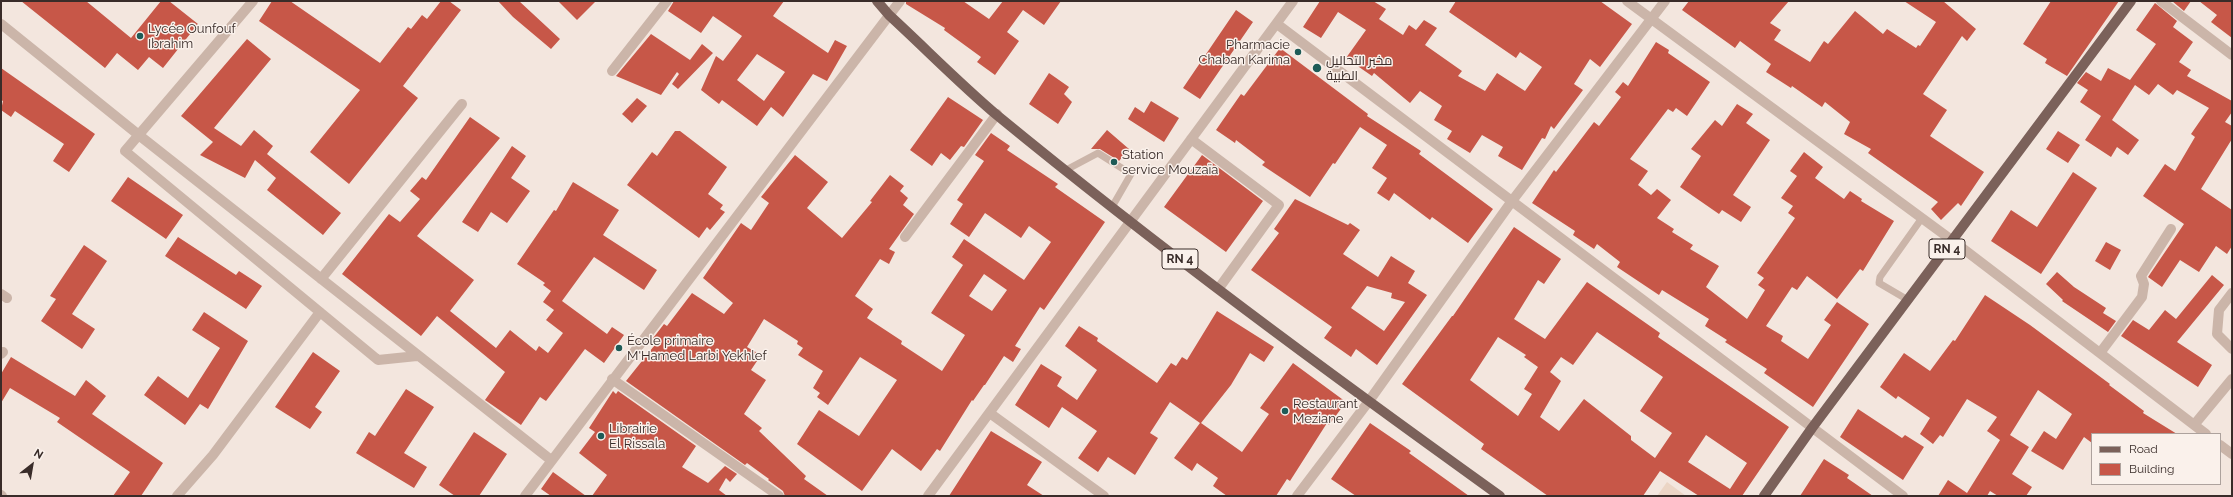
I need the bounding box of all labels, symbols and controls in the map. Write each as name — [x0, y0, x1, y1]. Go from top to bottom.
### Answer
place label: Lycée Ounfouf Ibrahim — [148, 21, 236, 52]
marker: Lycée Ounfouf Ibrahim — [135, 31, 145, 41]
place label: Pharmacie Chaban Karima — [1199, 37, 1290, 68]
marker: Pharmacie Chaban Karima — [1293, 47, 1303, 57]
place label: مخبر التحاليل الطبية — [1326, 53, 1392, 84]
marker: مخبر التحاليل الطبية — [1311, 62, 1323, 74]
place label: Station service Mouzaïa — [1122, 147, 1218, 178]
marker: Station service Mouzaïa — [1109, 157, 1119, 167]
road number: RN 4 — [1929, 239, 1965, 259]
road number: RN 4 — [1162, 249, 1198, 269]
place label: École primaire M'Hamed Larbi Yekhlef — [627, 333, 767, 364]
marker: École primaire M'Hamed Larbi Yekhlef — [614, 343, 624, 353]
place label: Restaurant Meziane — [1293, 396, 1358, 427]
marker: Restaurant Meziane — [1280, 406, 1290, 416]
place label: Librairie El Rissala — [609, 421, 665, 452]
marker: Librairie El Rissala — [596, 431, 606, 441]
legend — [2091, 433, 2221, 485]
text: Road — [2129, 442, 2158, 456]
north arrow — [12, 445, 52, 485]
text: N — [31, 447, 45, 462]
text: Building — [2129, 462, 2175, 476]

